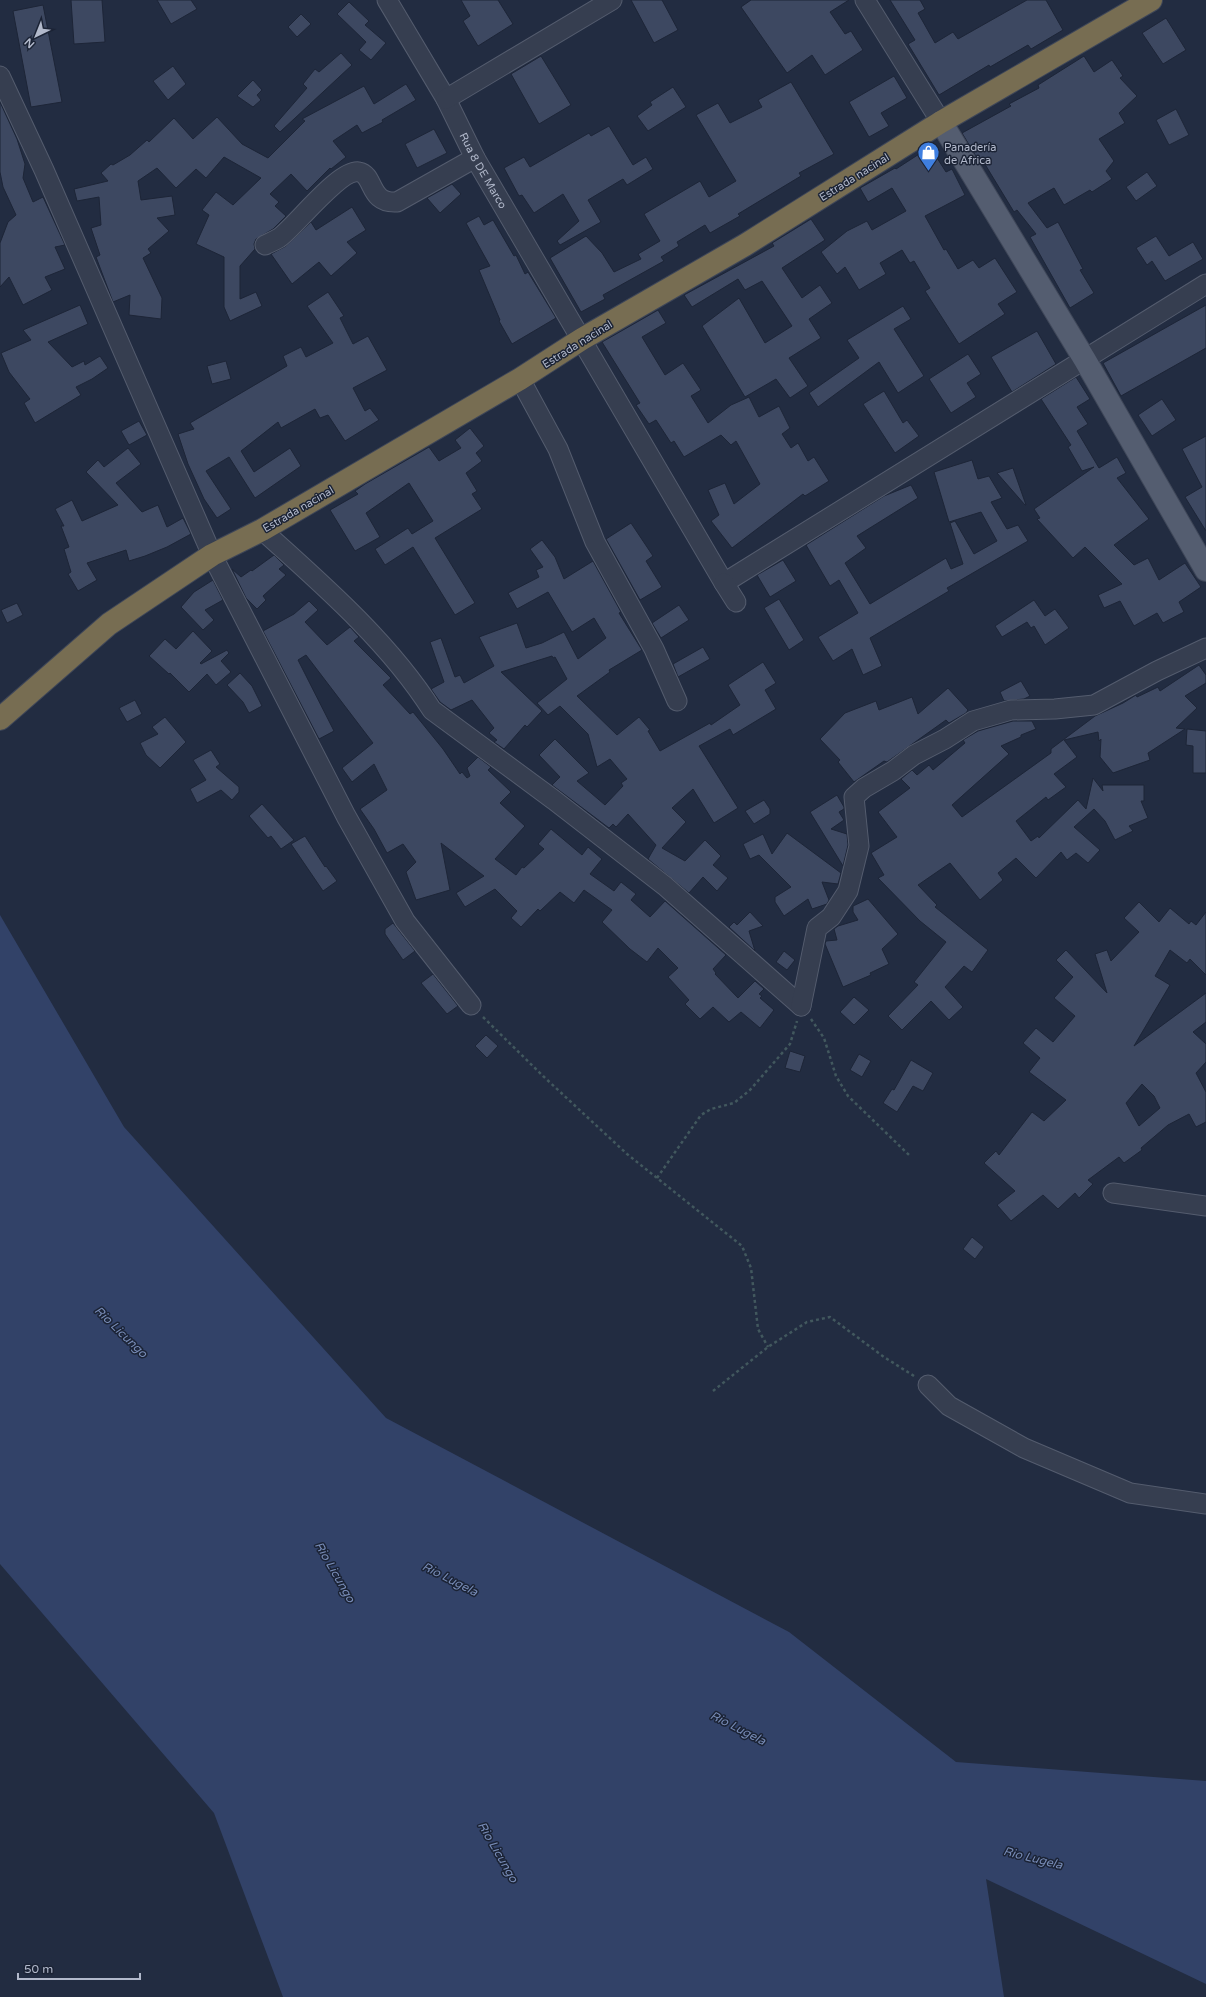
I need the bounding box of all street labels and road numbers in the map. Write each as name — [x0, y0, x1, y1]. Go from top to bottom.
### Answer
street label: Rua 8 DE Marco — [457, 131, 509, 211]
street label: Estrada nacinal — [817, 151, 892, 204]
street label: Estrada nacinal — [540, 318, 615, 371]
street label: Estrada nacinal — [260, 484, 336, 535]

